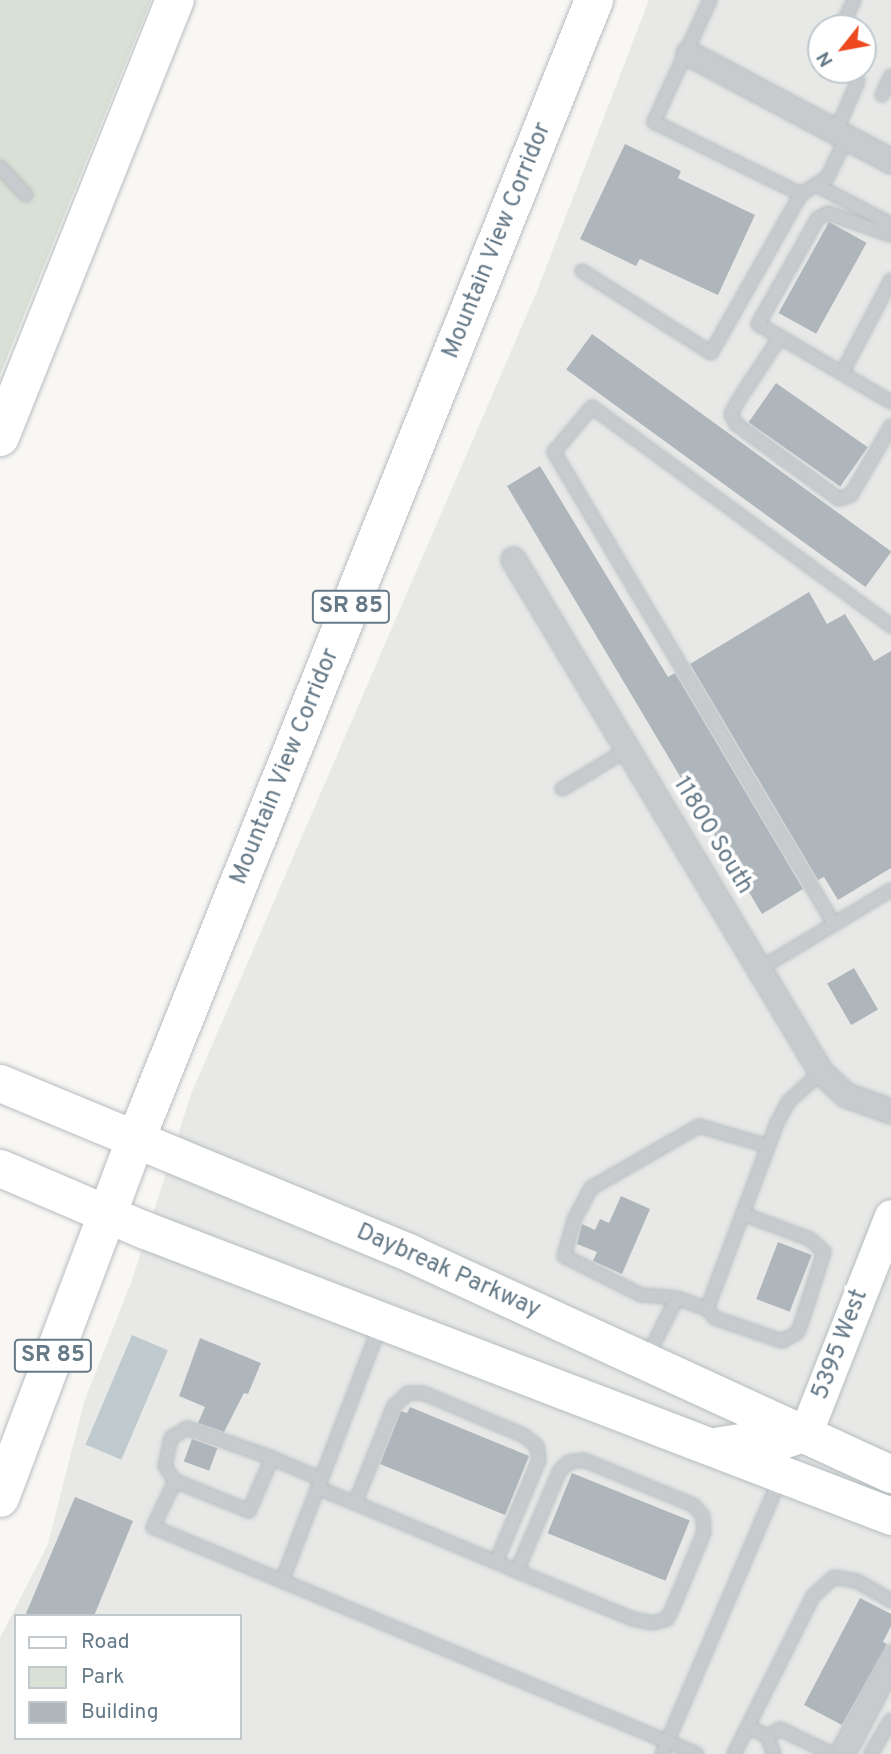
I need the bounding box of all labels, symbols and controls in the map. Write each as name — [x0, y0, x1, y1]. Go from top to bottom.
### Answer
north arrow — [807, 14, 877, 84]
text: N — [812, 47, 840, 71]
street label: Mountain View Corridor — [437, 118, 559, 364]
road number: SR 85 — [311, 587, 391, 626]
street label: Mountain View Corridor — [225, 644, 347, 890]
street label: 11800 South — [666, 772, 758, 900]
street label: Daybreak Parkway — [351, 1218, 545, 1326]
street label: 5395 West — [807, 1286, 875, 1404]
road number: SR 85 — [13, 1336, 93, 1376]
legend — [14, 1614, 242, 1740]
text: Road — [81, 1629, 130, 1656]
text: Park — [81, 1664, 124, 1691]
text: Building — [81, 1699, 159, 1726]

